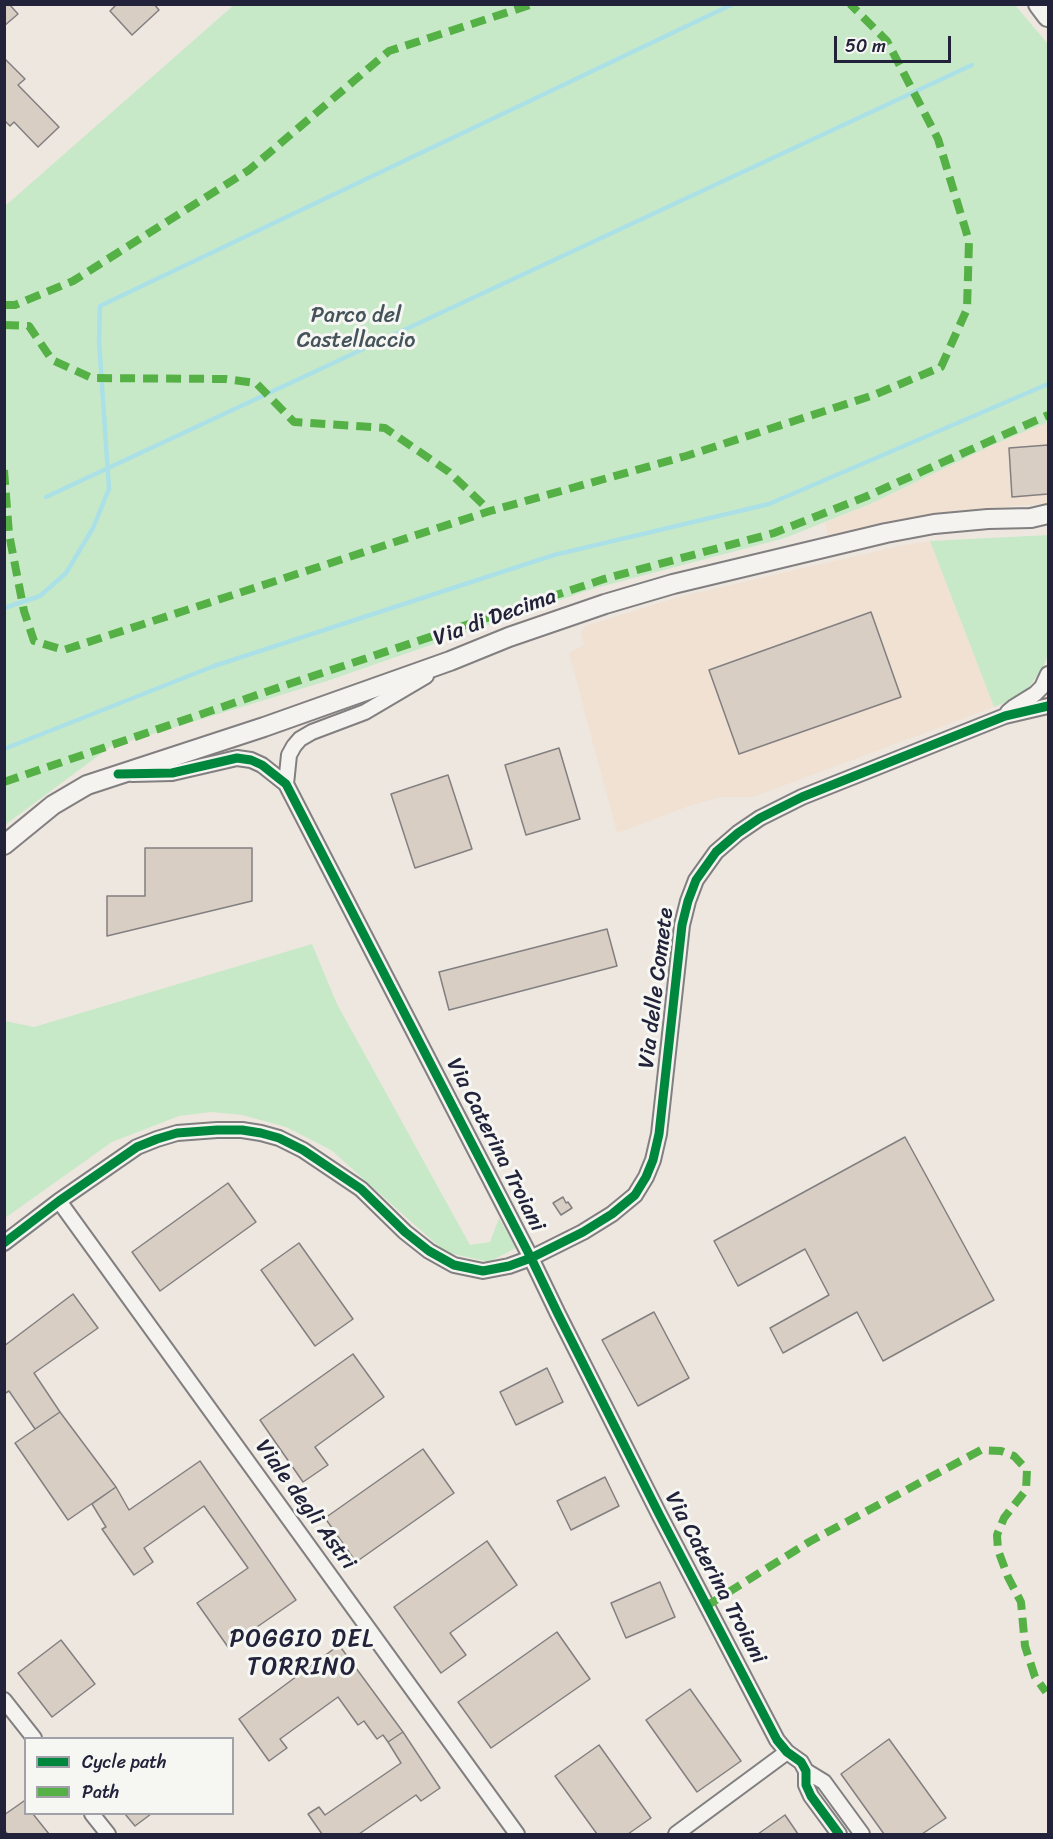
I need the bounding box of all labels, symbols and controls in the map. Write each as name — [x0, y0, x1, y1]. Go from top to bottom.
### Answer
scale bar — [837, 24, 954, 62]
text: 50 m — [845, 30, 886, 62]
park label: Parco del Castellaccio — [297, 303, 415, 354]
street label: Via di Decima — [430, 584, 560, 652]
street label: Via delle Comete — [634, 906, 680, 1070]
street label: Via Caterina Troiani — [440, 1054, 550, 1236]
street label: Viale degli Astri — [249, 1435, 361, 1575]
street label: Via Caterina Troiani — [659, 1488, 771, 1668]
district label: POGGIO DEL TORRINO — [231, 1626, 373, 1682]
legend — [24, 1737, 234, 1815]
text: Cycle path — [82, 1746, 166, 1778]
text: Path — [82, 1776, 119, 1808]

